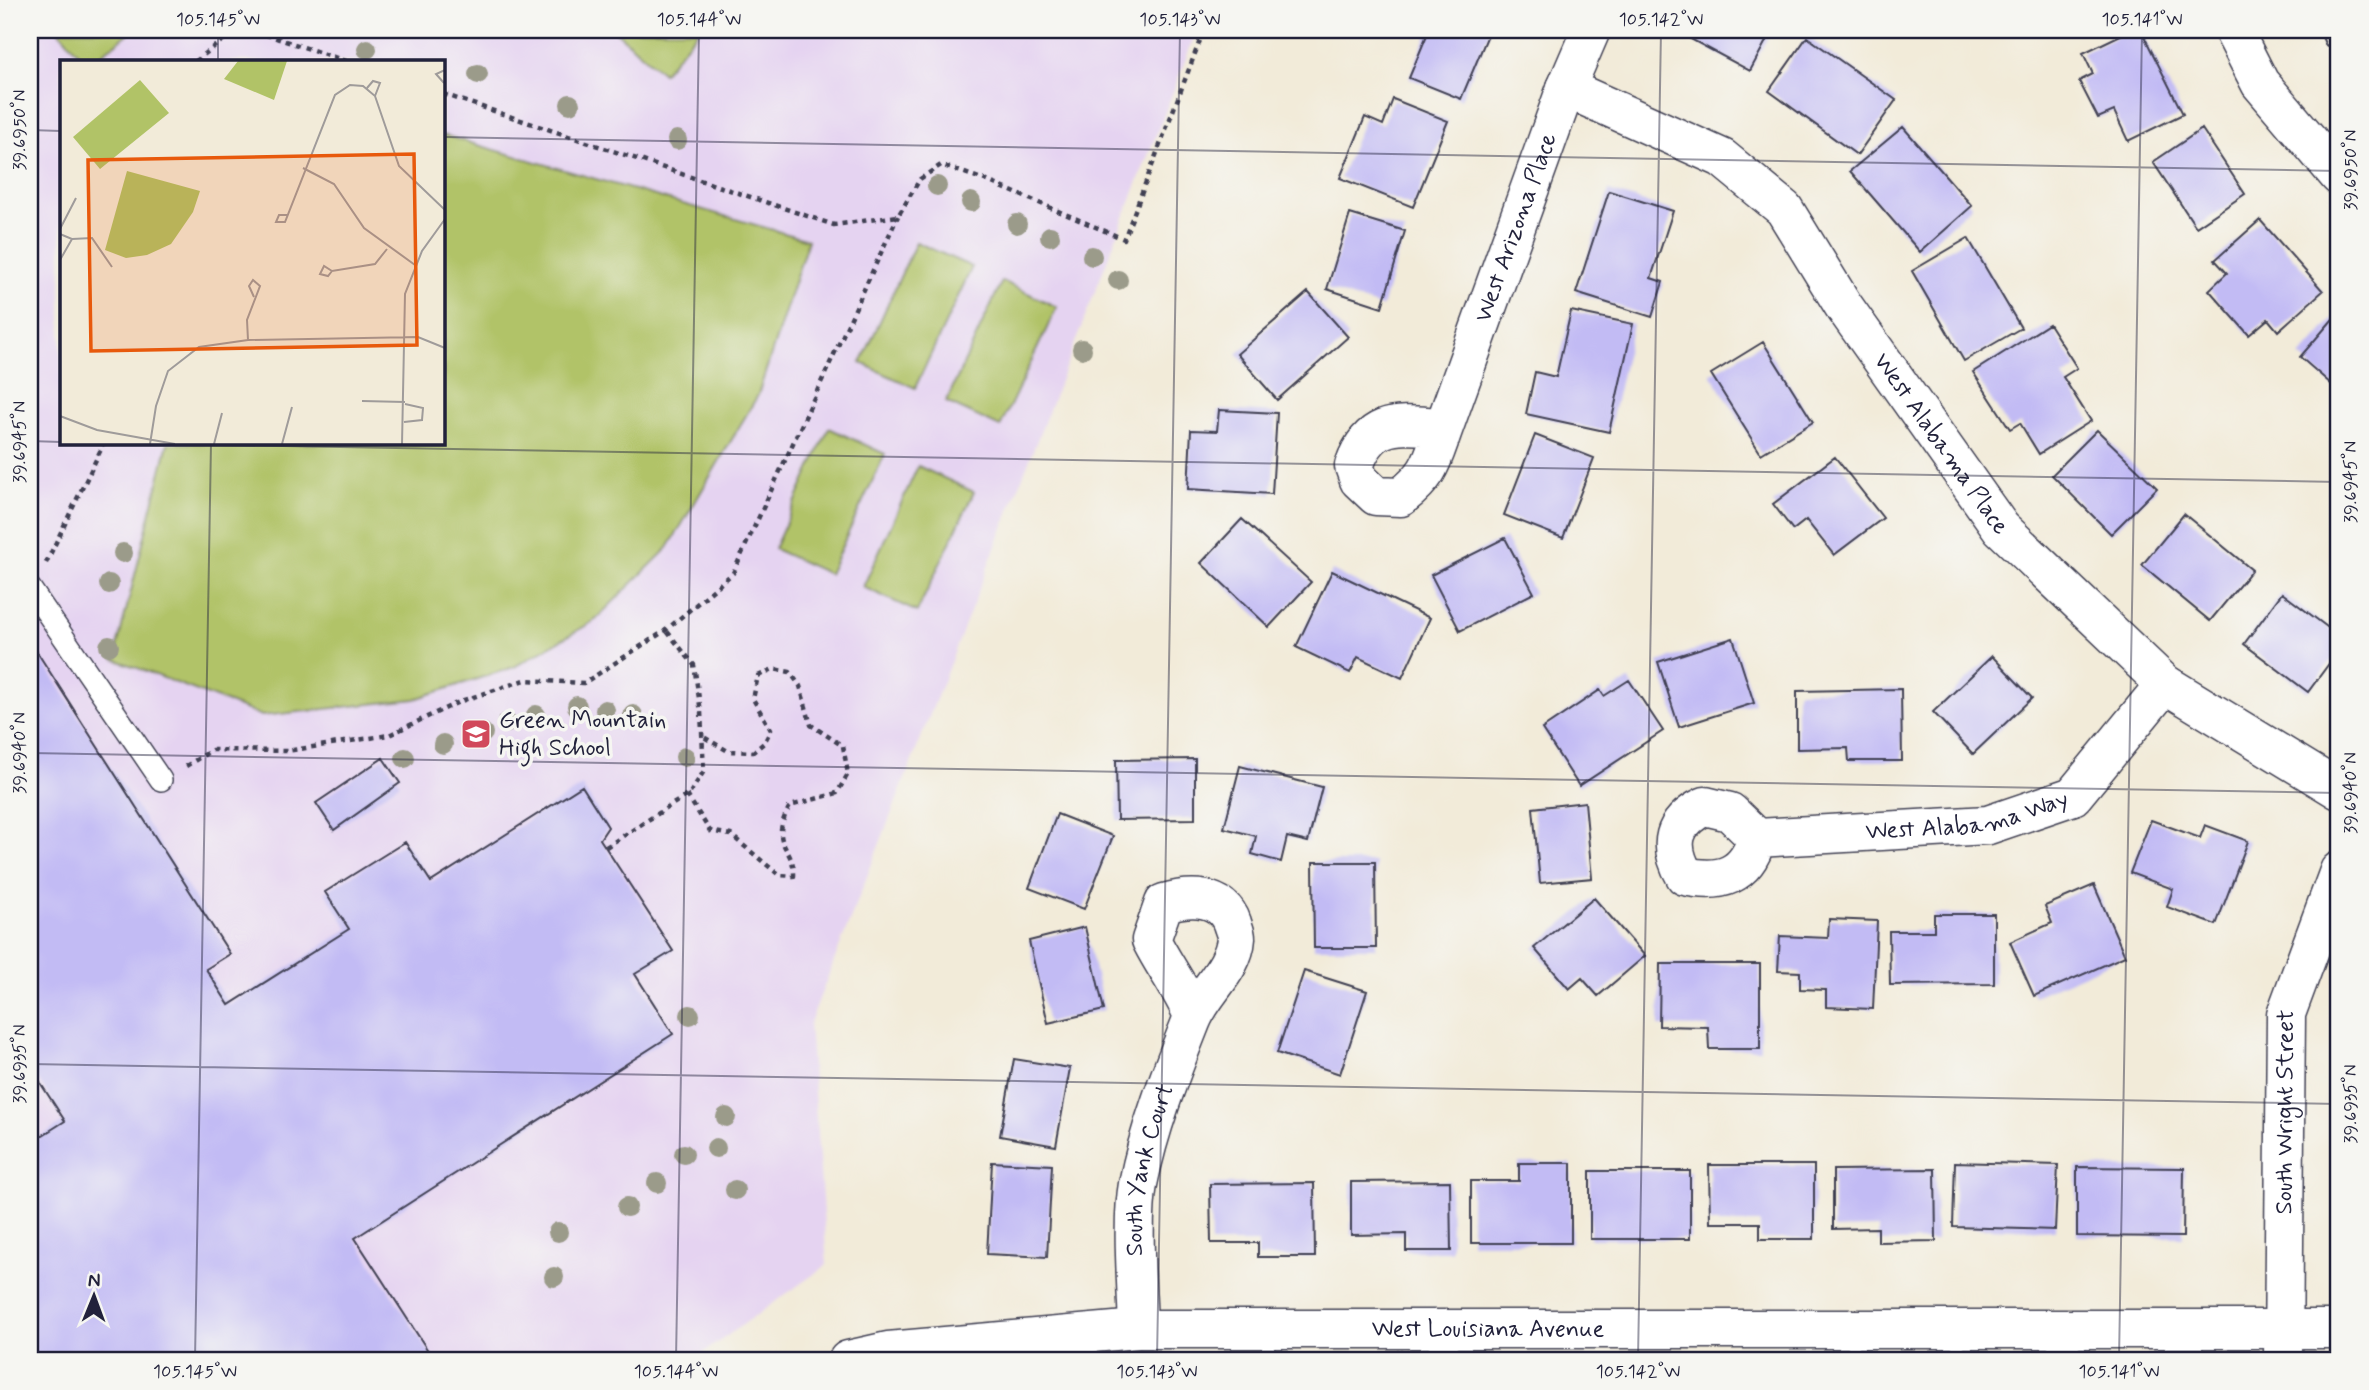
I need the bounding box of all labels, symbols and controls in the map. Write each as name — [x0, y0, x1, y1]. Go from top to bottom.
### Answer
text: 105.145°W — [176, 8, 260, 32]
text: 105.144°W — [657, 8, 741, 32]
text: 105.143°W — [1139, 8, 1221, 32]
text: 105.142°W — [1619, 8, 1703, 32]
text: 105.141°W — [2102, 8, 2182, 32]
inset map — [60, 60, 444, 444]
text: 39.6950°N — [8, 89, 32, 171]
street label: West Arizona Place — [1468, 129, 1564, 326]
text: 39.6950°N — [2339, 129, 2363, 211]
street label: West Alabama Place — [1866, 347, 2016, 541]
text: 39.6945°N — [8, 401, 32, 483]
text: 39.6945°N — [2339, 441, 2363, 523]
place label: Green Mountain High School — [499, 705, 666, 767]
text: 39.6940°N — [8, 712, 32, 794]
school or university icon: Green Mountain High School — [459, 717, 493, 751]
text: 39.6940°N — [2339, 752, 2363, 834]
street label: West Alabama Way — [1865, 783, 2072, 847]
street label: South Wright Street — [2269, 1009, 2303, 1215]
text: 39.6935°N — [8, 1024, 32, 1104]
text: 39.6935°N — [2339, 1064, 2363, 1144]
street label: South Yank Court — [1119, 1079, 1182, 1256]
north arrow — [60, 1260, 130, 1330]
text: N — [88, 1268, 101, 1293]
street label: West Louisiana Avenue — [1372, 1314, 1605, 1345]
text: 105.145°W — [153, 1360, 237, 1384]
text: 105.144°W — [634, 1360, 718, 1384]
text: 105.143°W — [1116, 1360, 1198, 1384]
text: 105.142°W — [1596, 1360, 1680, 1384]
text: 105.141°W — [2079, 1360, 2159, 1384]

